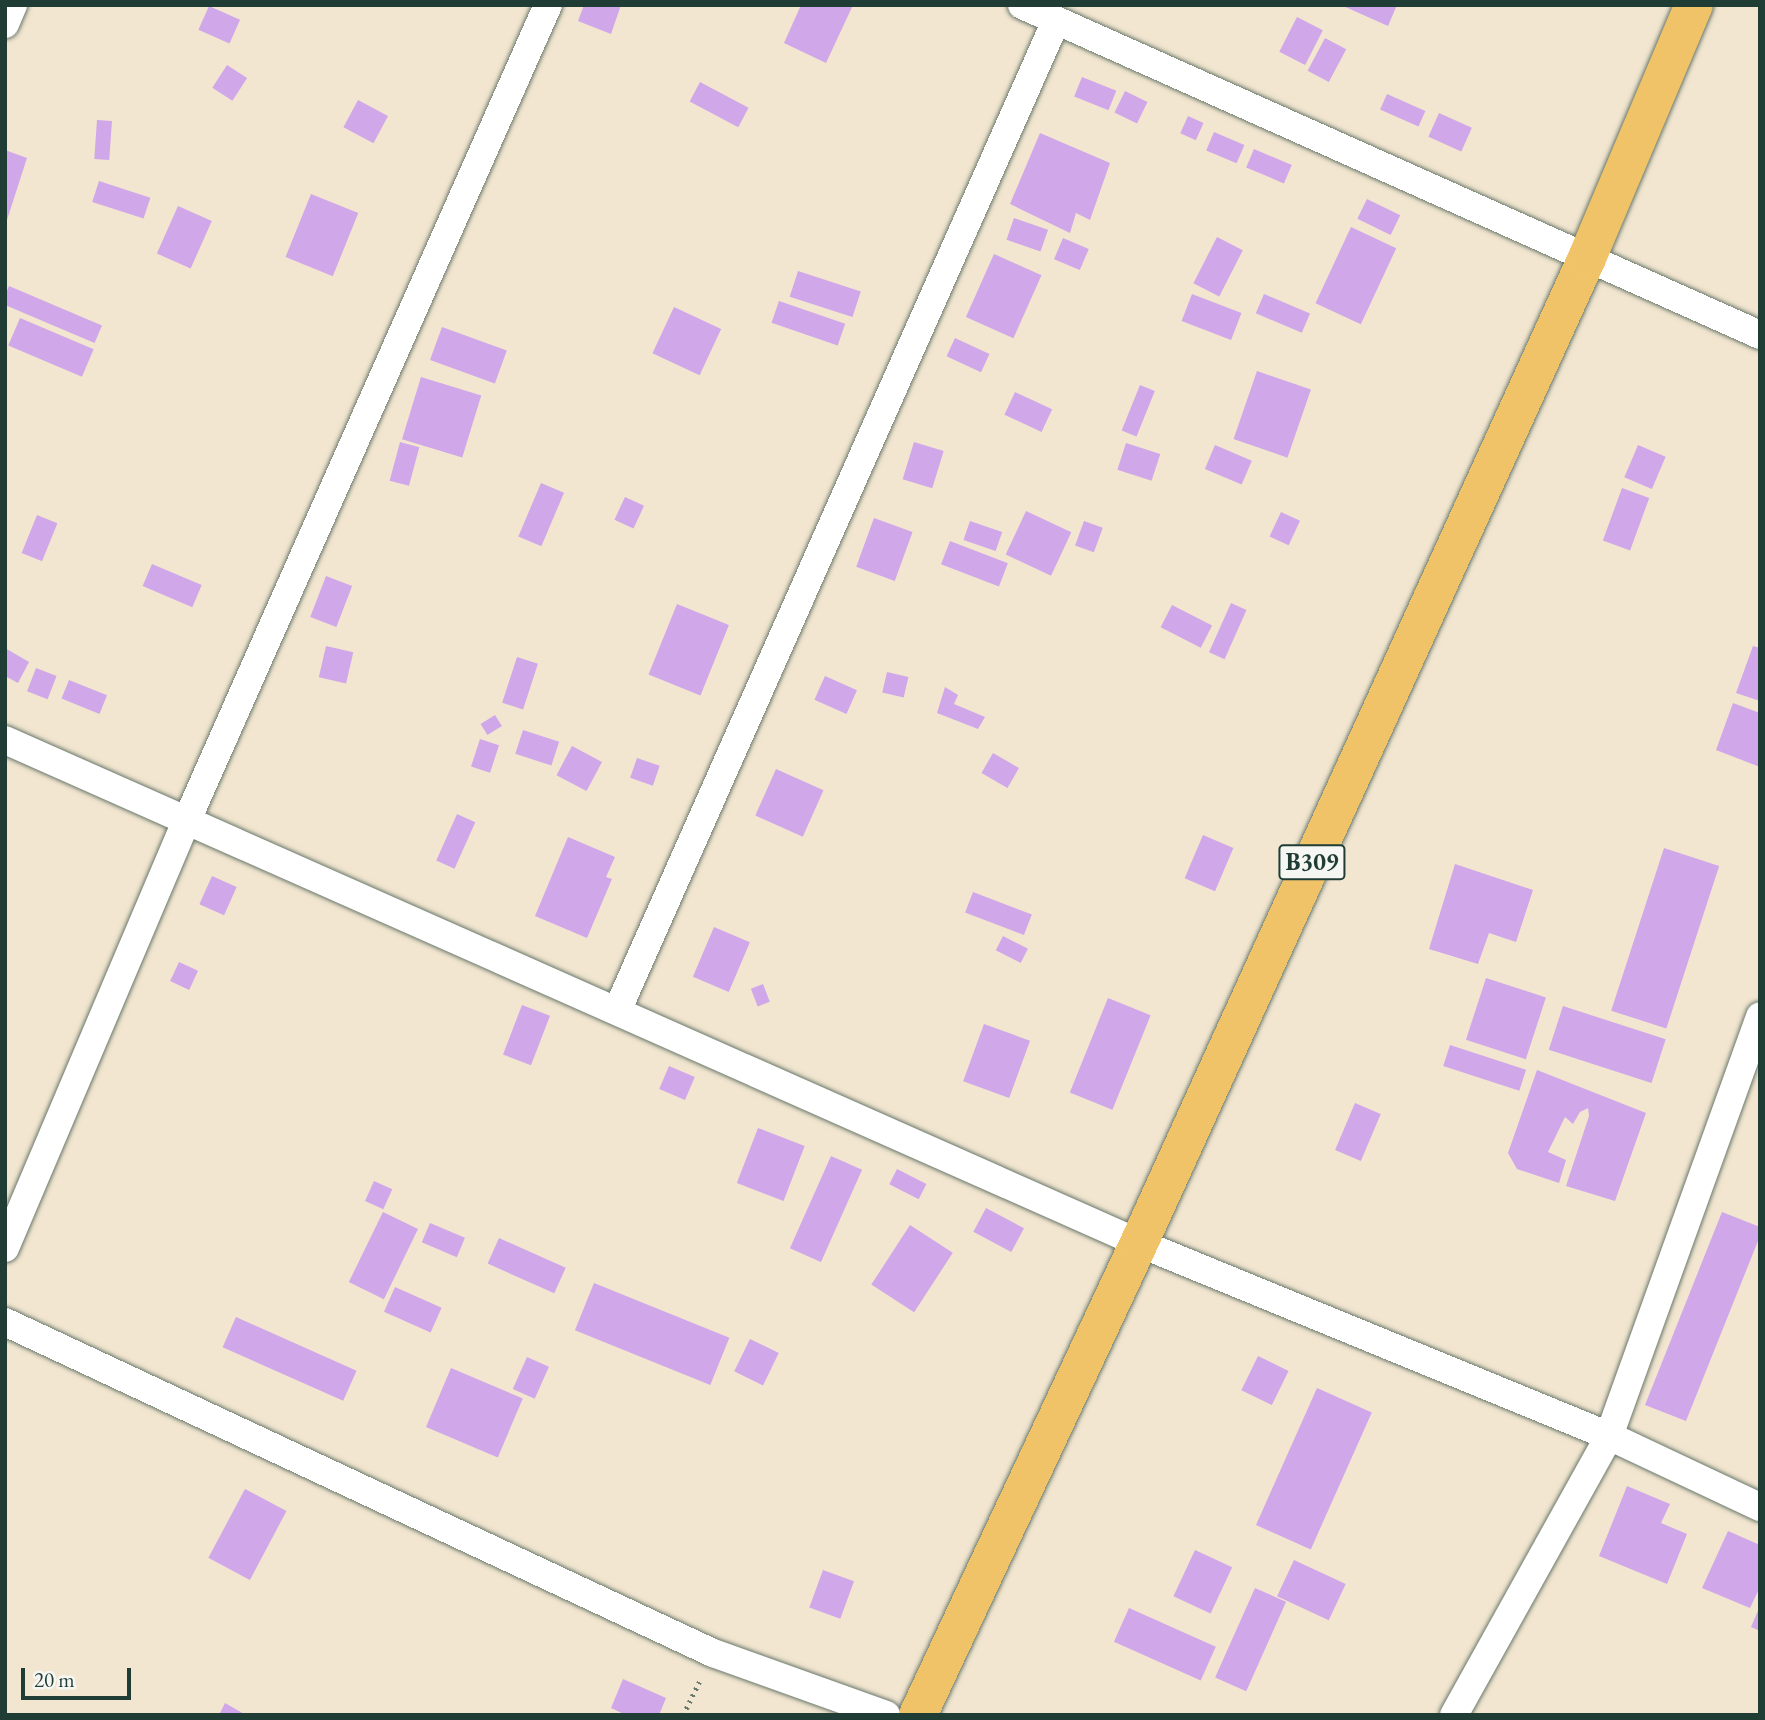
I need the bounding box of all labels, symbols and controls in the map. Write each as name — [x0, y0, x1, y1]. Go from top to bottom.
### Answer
road number: B309 — [1277, 842, 1347, 882]
scale bar — [24, 1654, 135, 1698]
text: 20 m — [34, 1666, 75, 1693]

